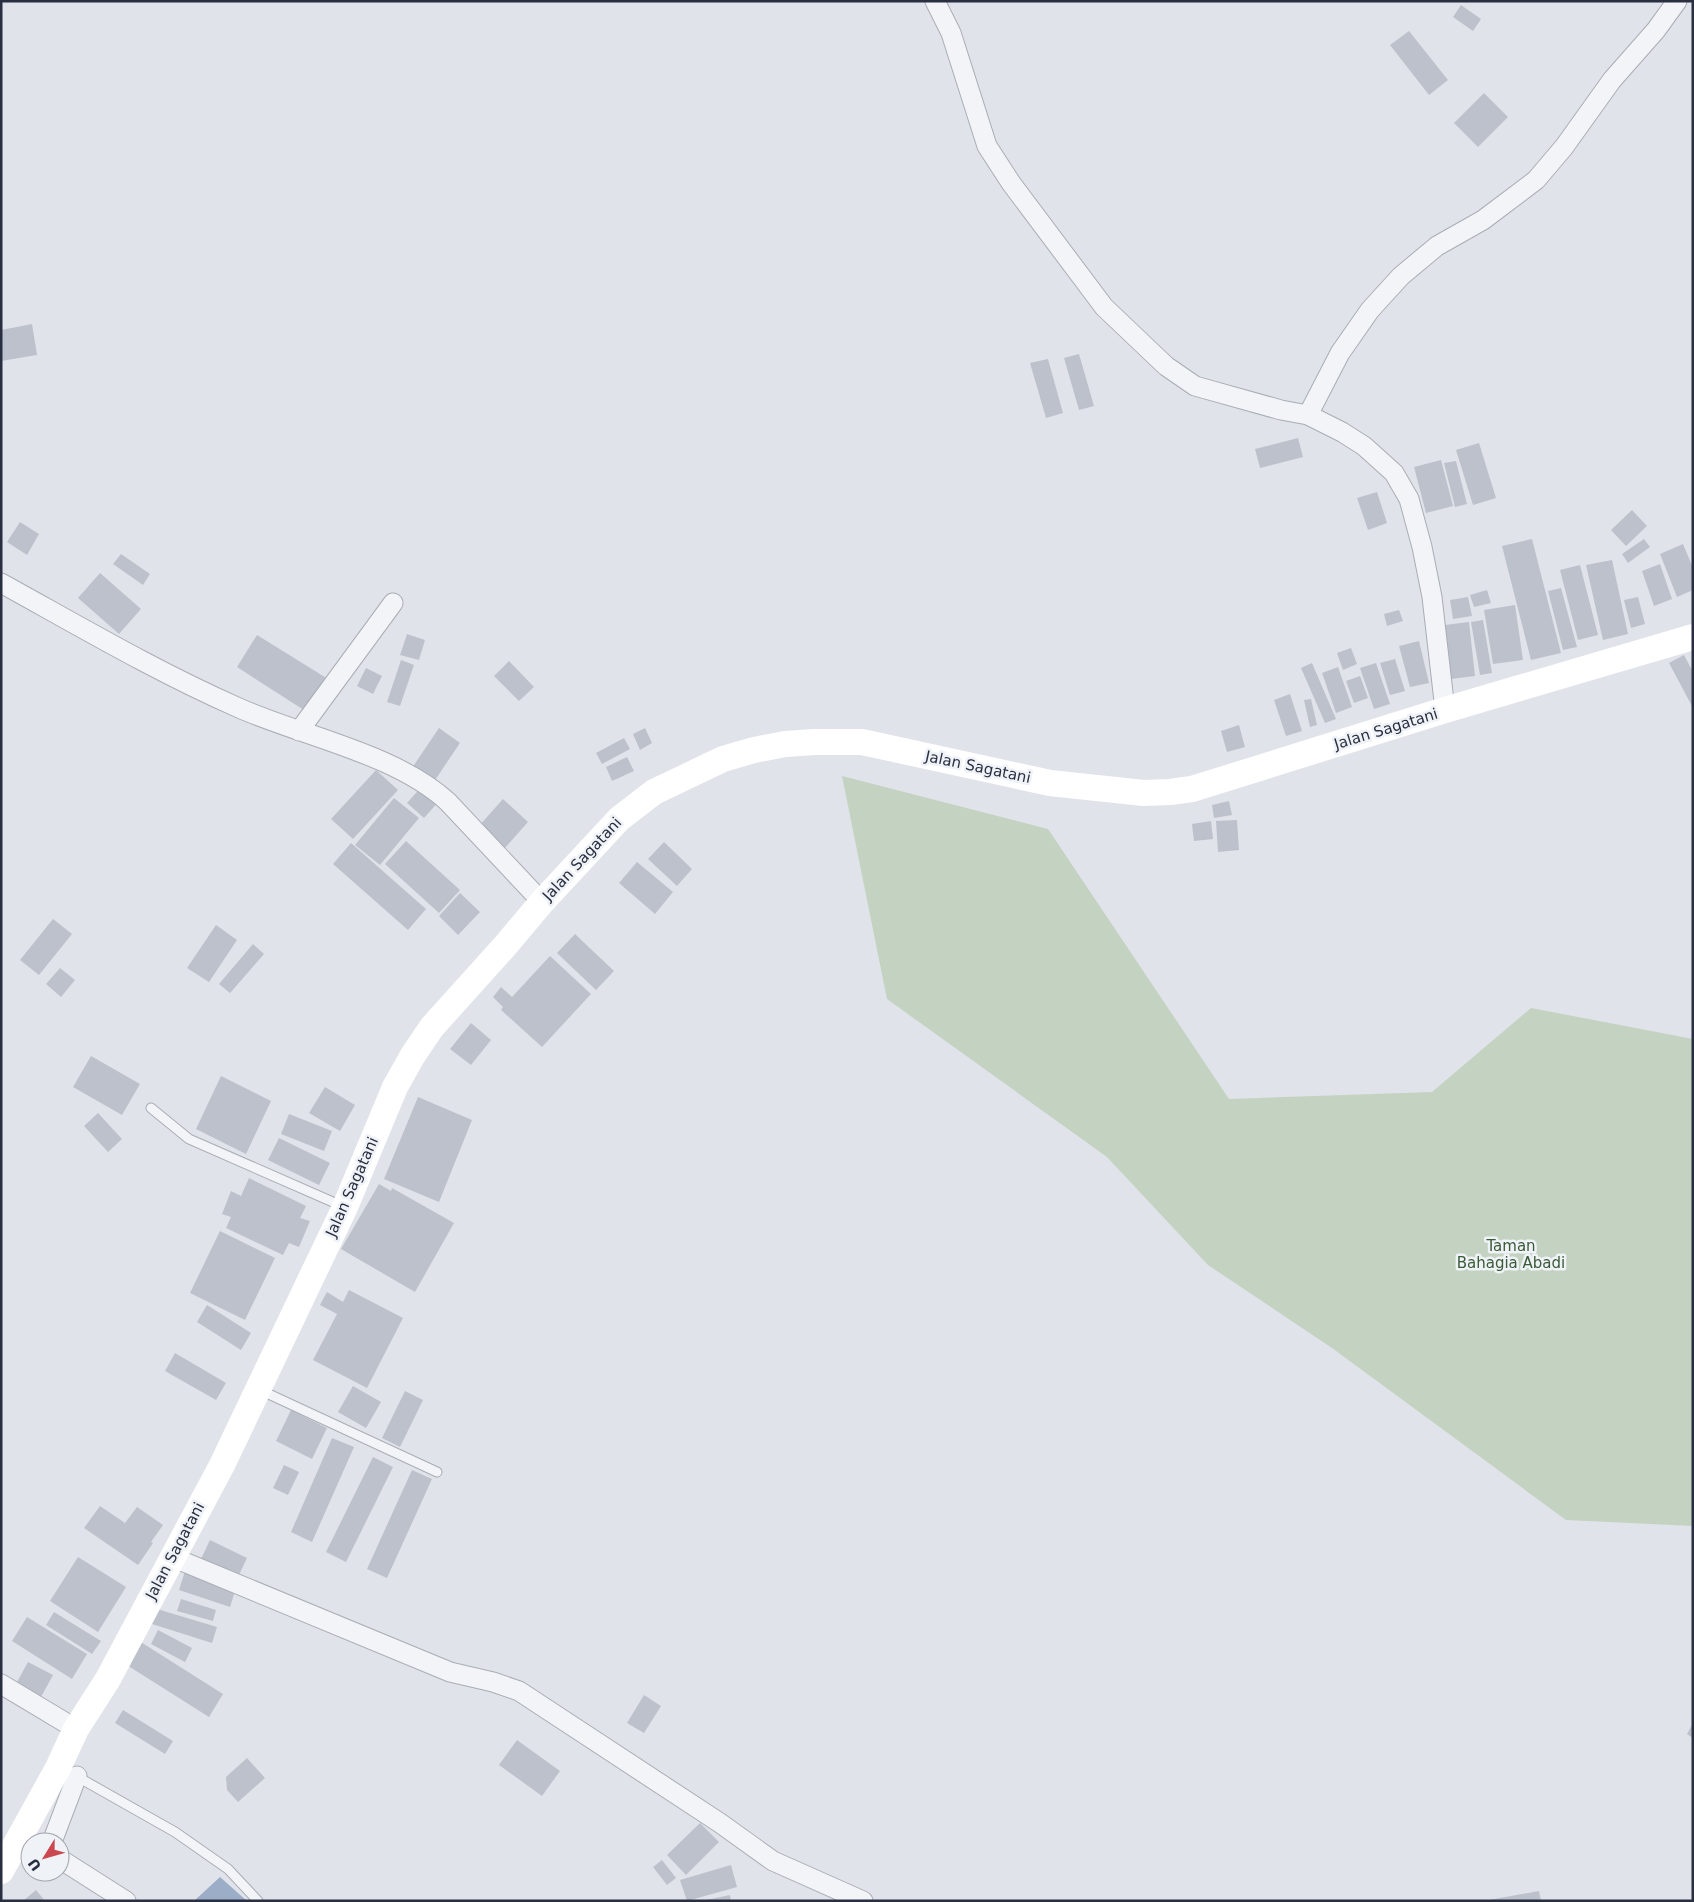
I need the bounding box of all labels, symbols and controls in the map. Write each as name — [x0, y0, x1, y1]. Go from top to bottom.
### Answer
street label: Jalan Sagatani — [1331, 705, 1440, 754]
street label: Jalan Sagatani — [923, 747, 1032, 787]
street label: Jalan Sagatani — [538, 814, 625, 905]
street label: Jalan Sagatani — [322, 1134, 382, 1241]
park label: Taman Bahagia Abadi — [1457, 1237, 1565, 1272]
street label: Jalan Sagatani — [141, 1499, 208, 1604]
north arrow — [20, 1832, 70, 1882]
text: U — [25, 1855, 44, 1874]

